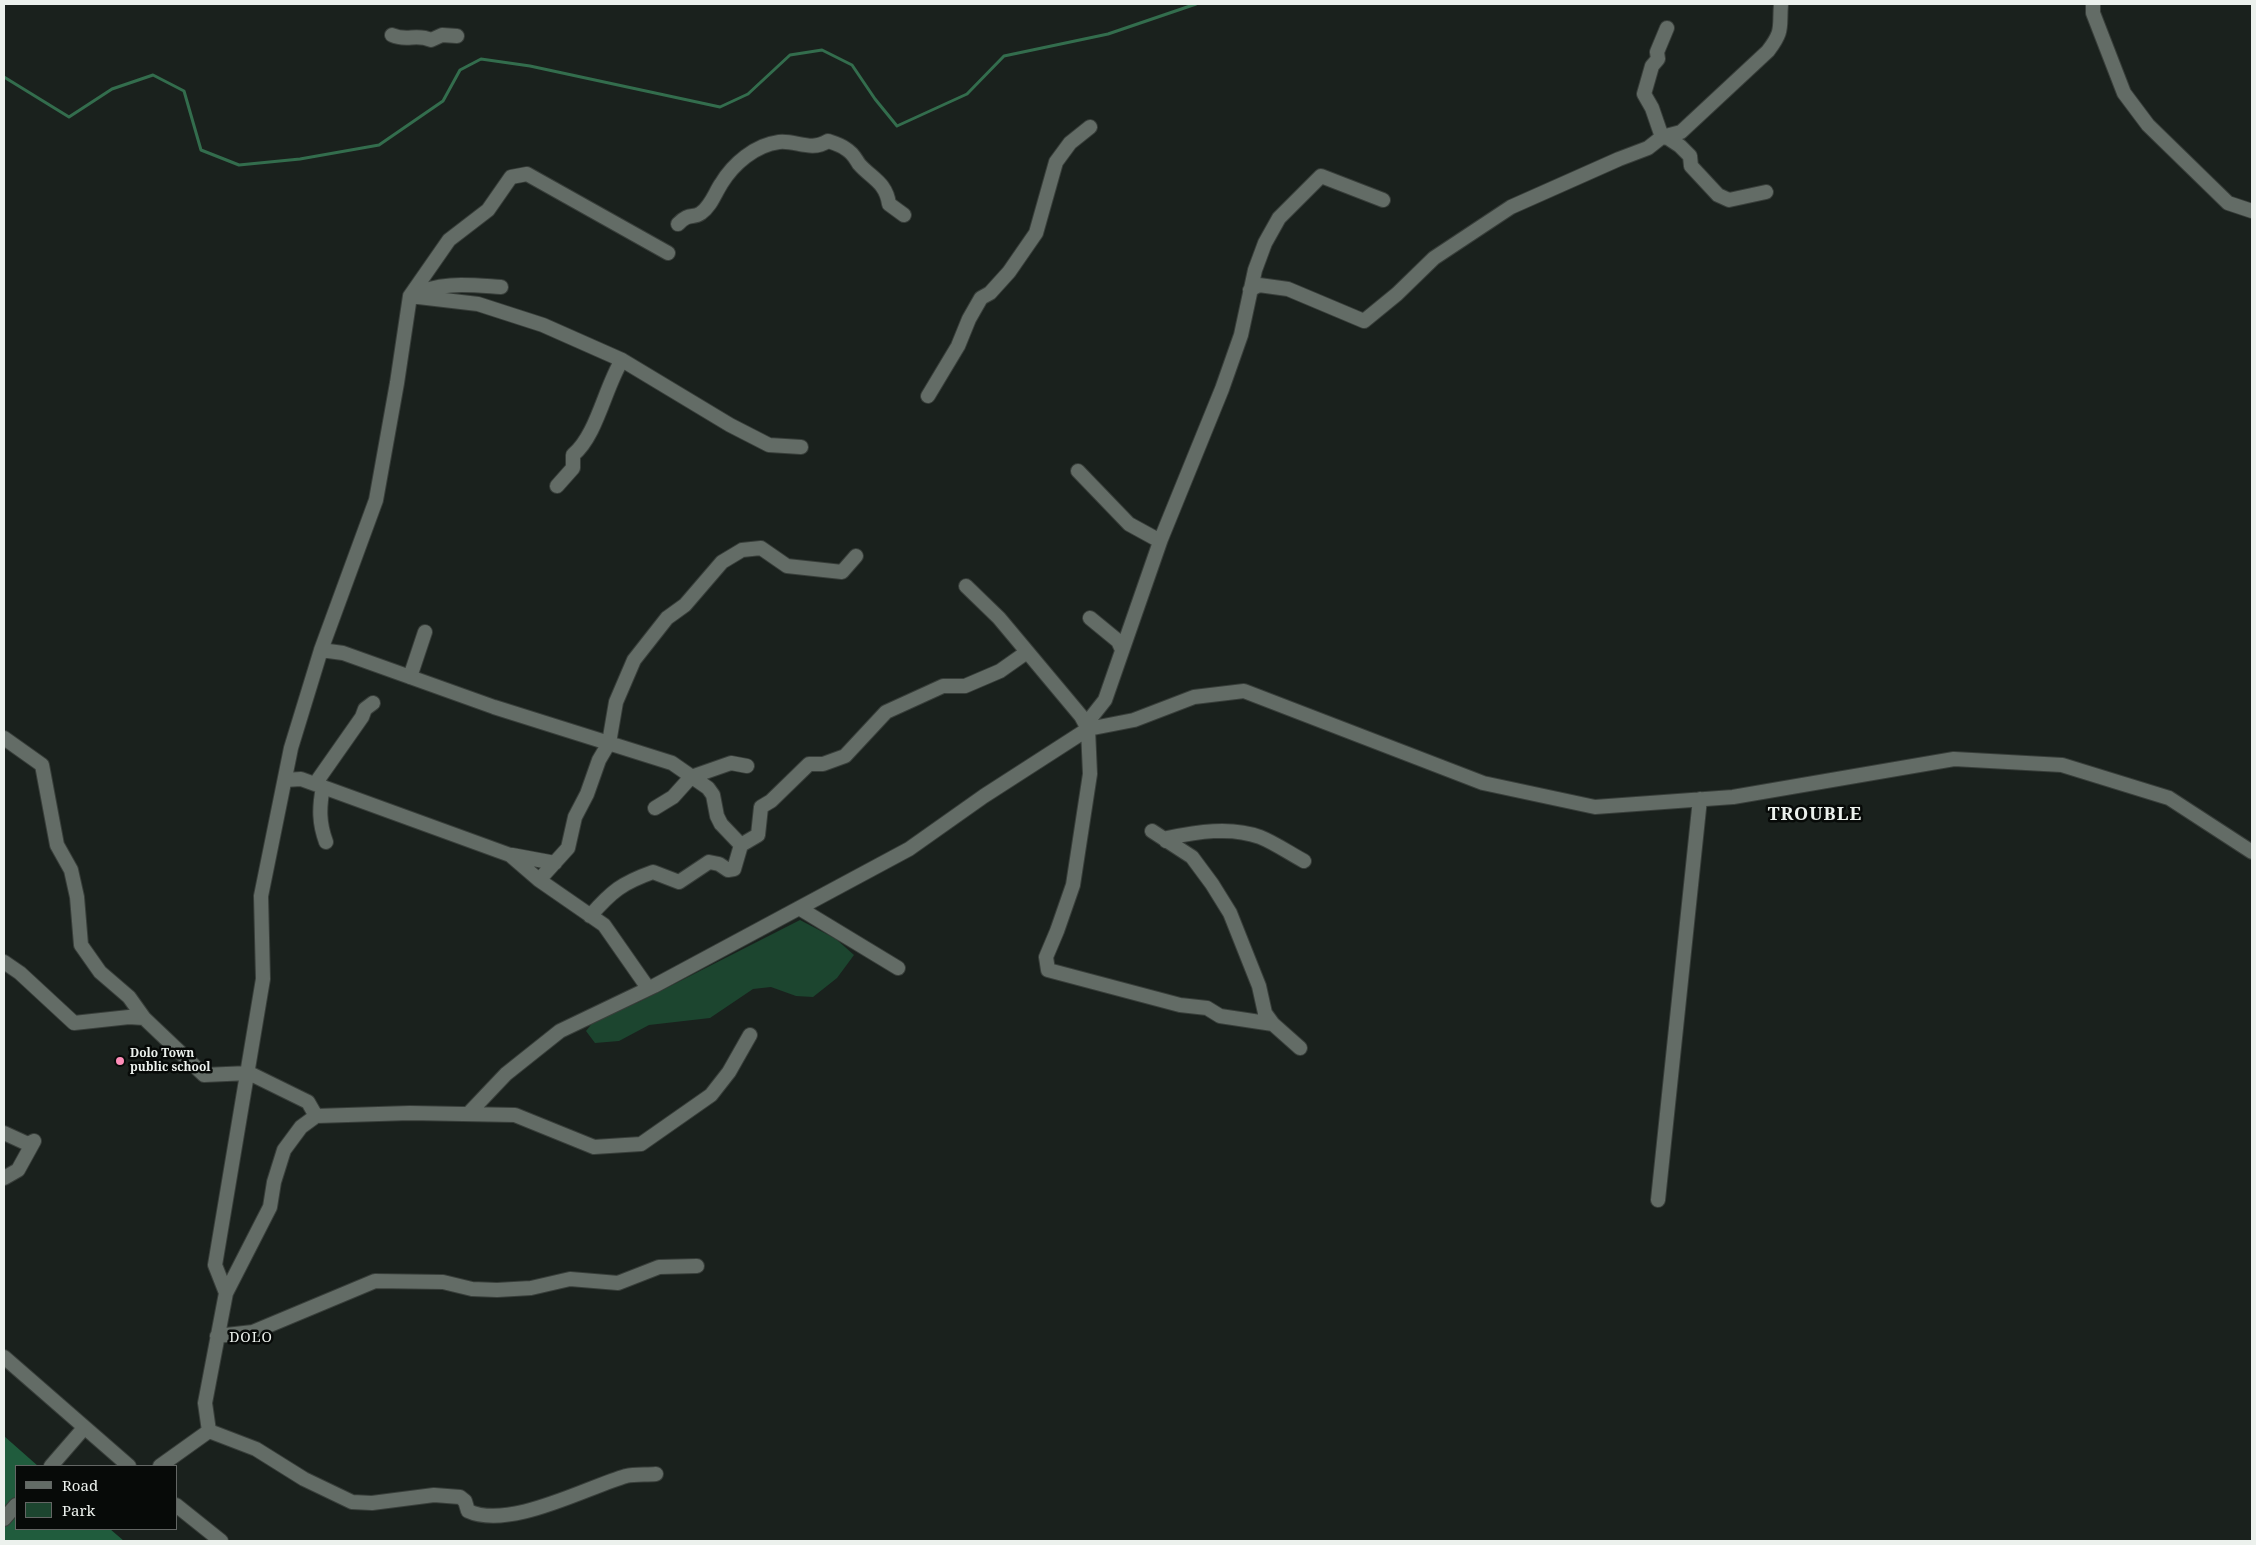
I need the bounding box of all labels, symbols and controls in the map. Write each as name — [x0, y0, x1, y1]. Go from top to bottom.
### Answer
district label: TROUBLE — [1767, 804, 1863, 826]
place label: Dolo Town public school — [130, 1047, 210, 1075]
marker: Dolo Town public school — [114, 1055, 126, 1067]
district label: DOLO — [229, 1330, 273, 1346]
legend — [15, 1465, 178, 1530]
text: Road — [62, 1475, 98, 1495]
text: Park — [62, 1500, 95, 1520]

